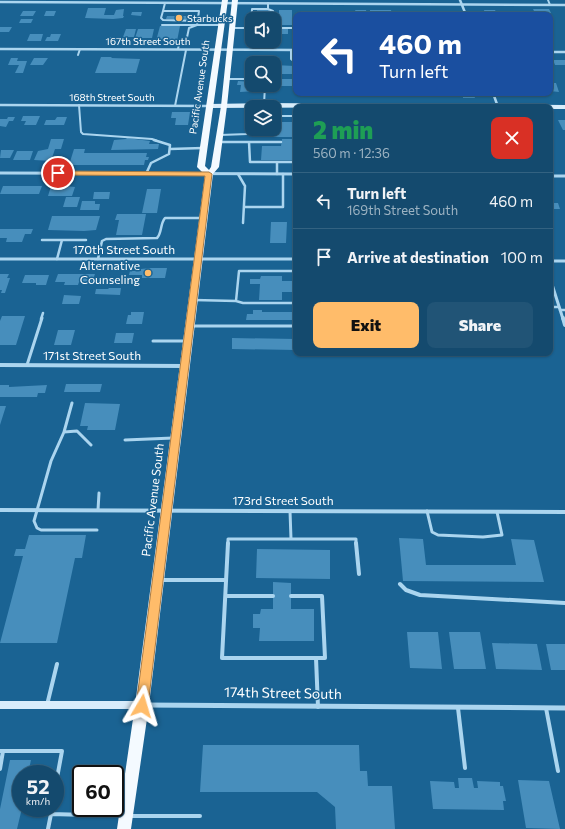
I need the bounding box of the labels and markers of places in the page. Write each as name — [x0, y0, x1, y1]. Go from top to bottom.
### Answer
place label: Starbucks — [187, 12, 233, 24]
marker: Starbucks — [174, 13, 184, 23]
pin — [41, 156, 75, 190]
place label: Alternative Counseling — [79, 258, 140, 286]
marker: Alternative Counseling — [143, 268, 153, 278]

